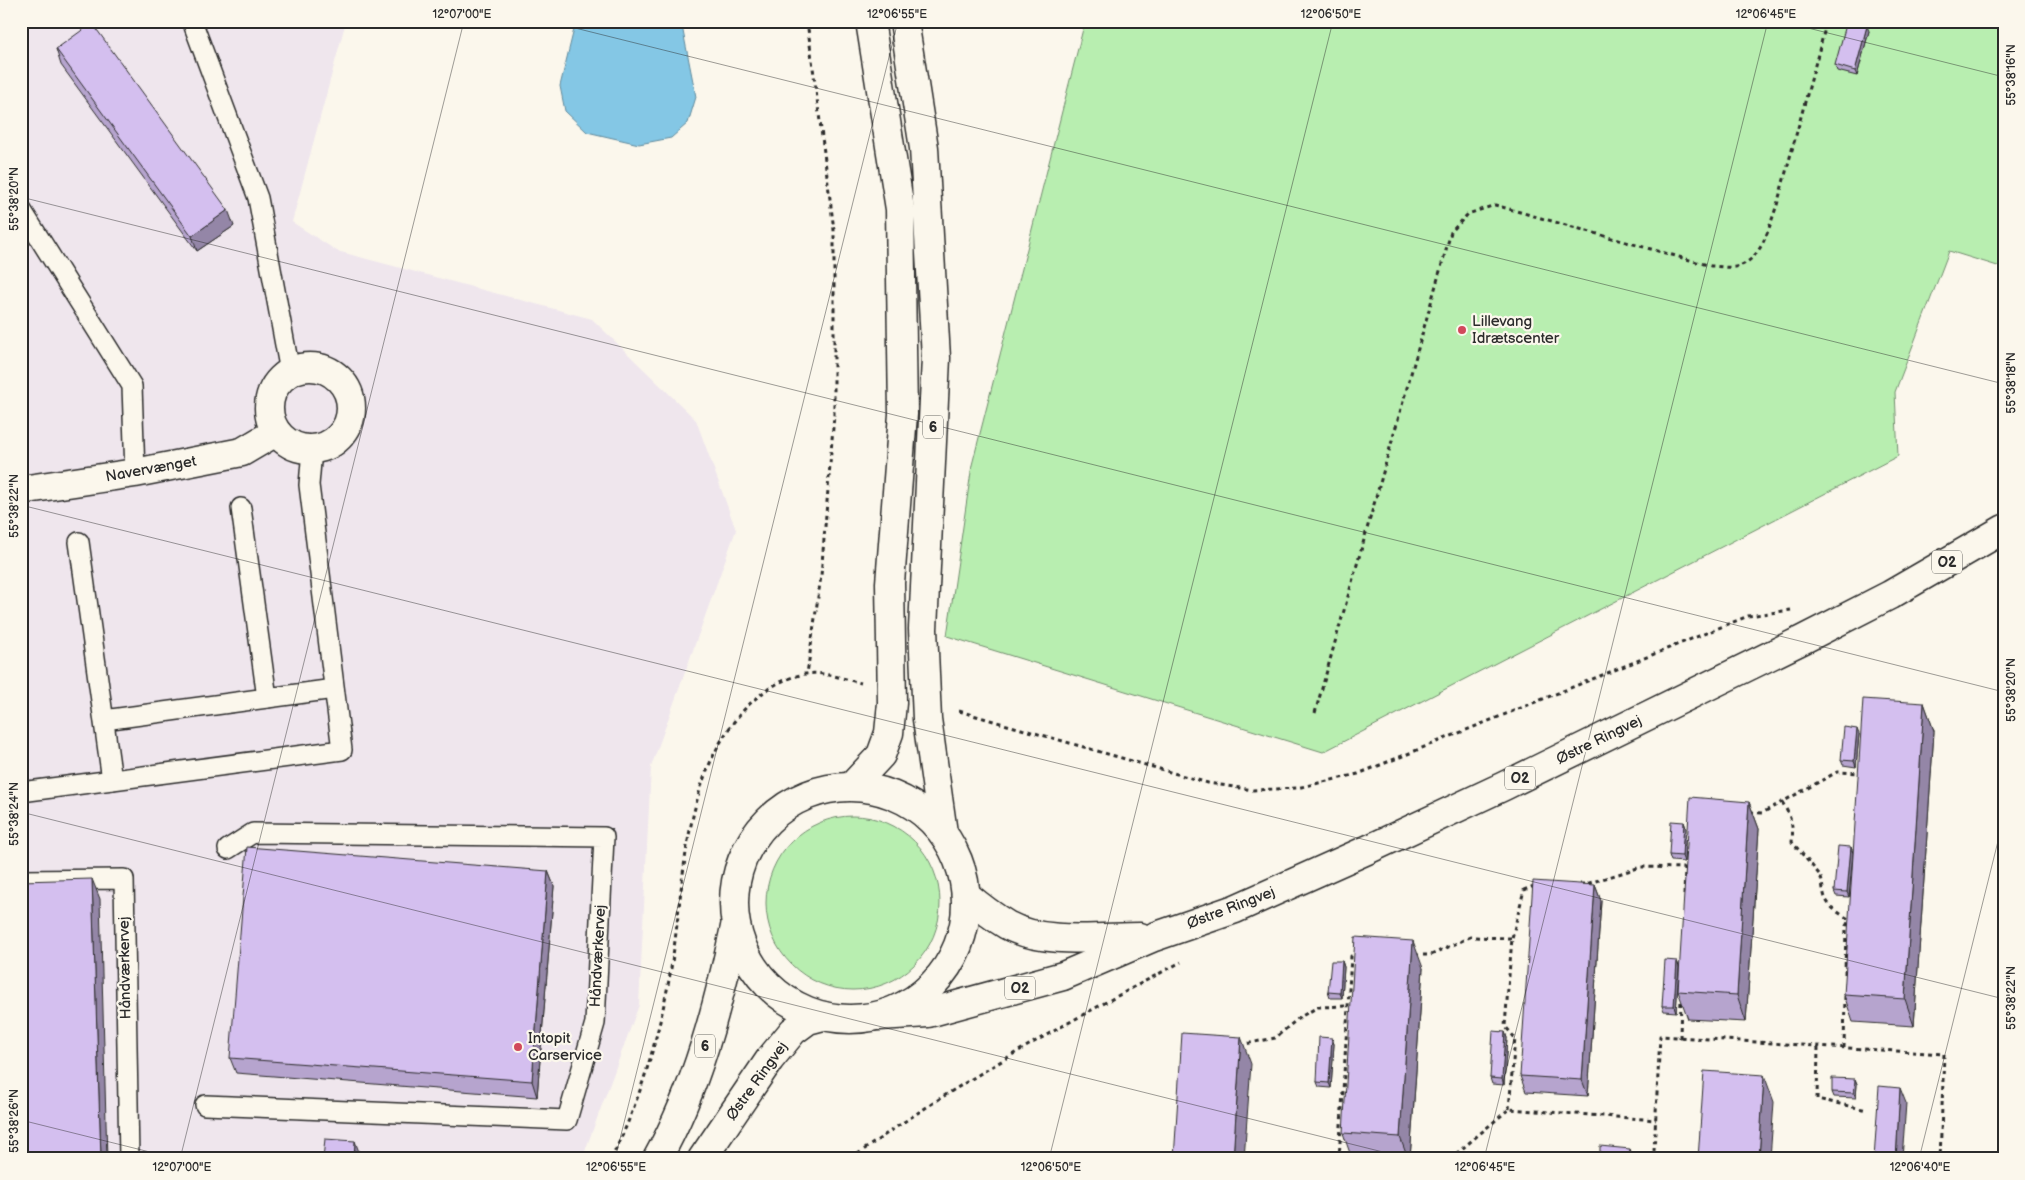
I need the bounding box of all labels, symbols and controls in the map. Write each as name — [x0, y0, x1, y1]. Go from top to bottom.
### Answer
text: 12°07'00"E — [432, 7, 492, 22]
text: 12°06'55"E — [867, 7, 927, 22]
text: 12°06'50"E — [1301, 7, 1361, 22]
text: 12°06'45"E — [1736, 7, 1796, 22]
text: 55°38'16"N — [2004, 44, 2019, 106]
text: 55°38'20"N — [7, 167, 22, 231]
place label: Lillevang Idrætscenter — [1472, 312, 1560, 348]
marker: Lillevang Idrætscenter — [1456, 324, 1468, 336]
text: 55°38'18"N — [2004, 352, 2019, 414]
road number: 6 — [923, 416, 943, 438]
street label: Navervænget — [104, 452, 198, 486]
text: 55°38'22"N — [7, 474, 22, 538]
road number: O2 — [1932, 550, 1962, 574]
text: 55°38'20"N — [2004, 658, 2019, 722]
street label: Østre Ringvej — [1553, 711, 1645, 769]
road number: O2 — [1505, 766, 1535, 790]
text: 55°38'24"N — [7, 782, 22, 846]
street label: Østre Ringvej — [1184, 883, 1278, 933]
street label: Håndværkervej — [586, 904, 610, 1008]
street label: Håndværkervej — [115, 916, 135, 1020]
text: 55°38'22"N — [2004, 966, 2019, 1030]
road number: O2 — [1005, 976, 1035, 1000]
place label: Intopit Carservice — [528, 1029, 602, 1065]
road number: 6 — [695, 1034, 715, 1058]
street label: Østre Ringvej — [722, 1038, 792, 1124]
marker: Intopit Carservice — [512, 1041, 524, 1053]
text: 55°38'26"N — [7, 1089, 22, 1153]
text: 12°07'00"E — [152, 1160, 212, 1175]
text: 12°06'55"E — [586, 1160, 646, 1175]
text: 12°06'50"E — [1021, 1160, 1081, 1175]
text: 12°06'45"E — [1455, 1160, 1515, 1175]
text: 12°06'40"E — [1890, 1160, 1950, 1175]

